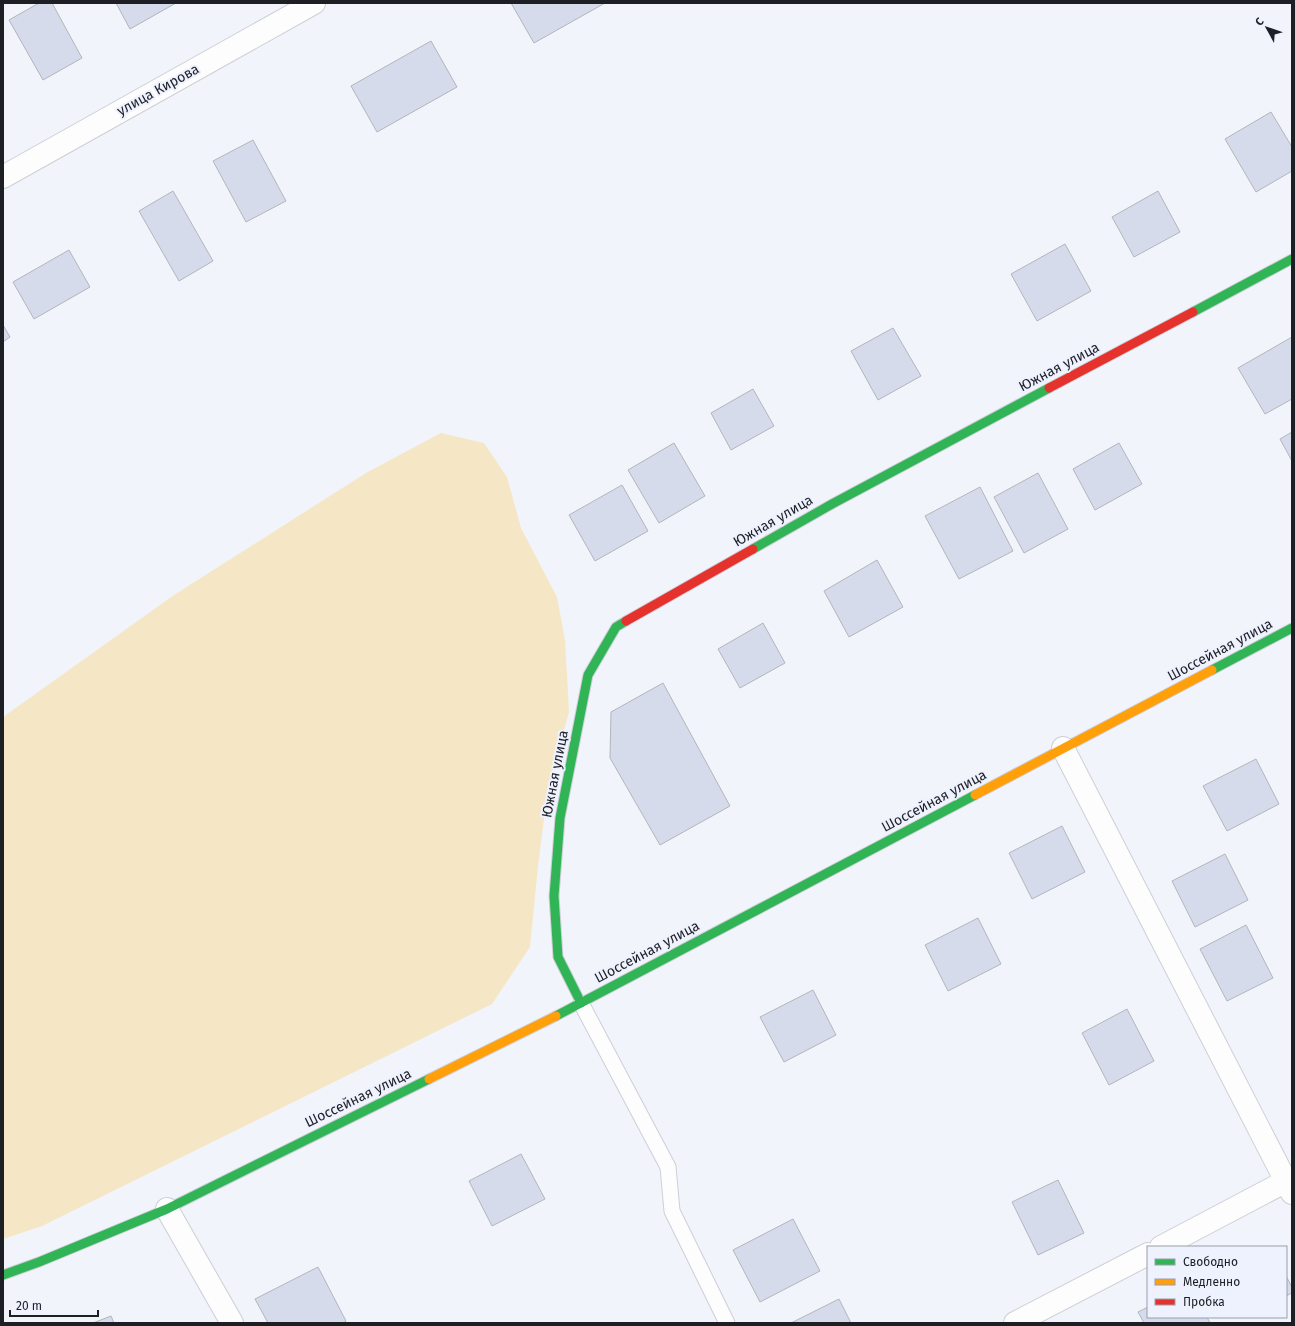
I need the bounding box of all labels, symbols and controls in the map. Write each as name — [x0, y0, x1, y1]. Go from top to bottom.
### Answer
north arrow — [1247, 8, 1287, 48]
text: С — [1253, 15, 1267, 28]
street label: улица Кирова — [114, 60, 202, 120]
street label: Южная улица — [1016, 339, 1102, 395]
street label: Южная улица — [730, 491, 816, 551]
street label: Шоссейная улица — [1165, 615, 1275, 685]
street label: Южная улица — [538, 729, 572, 819]
street label: Шоссейная улица — [879, 766, 989, 836]
street label: Шоссейная улица — [592, 917, 702, 987]
street label: Шоссейная улица — [302, 1065, 414, 1131]
legend — [1147, 1246, 1287, 1318]
text: Свободно — [1183, 1255, 1238, 1269]
text: Медленно — [1183, 1275, 1240, 1289]
scale bar — [10, 1292, 98, 1318]
text: Пробка — [1183, 1295, 1225, 1309]
text: 20 m — [16, 1299, 42, 1313]

